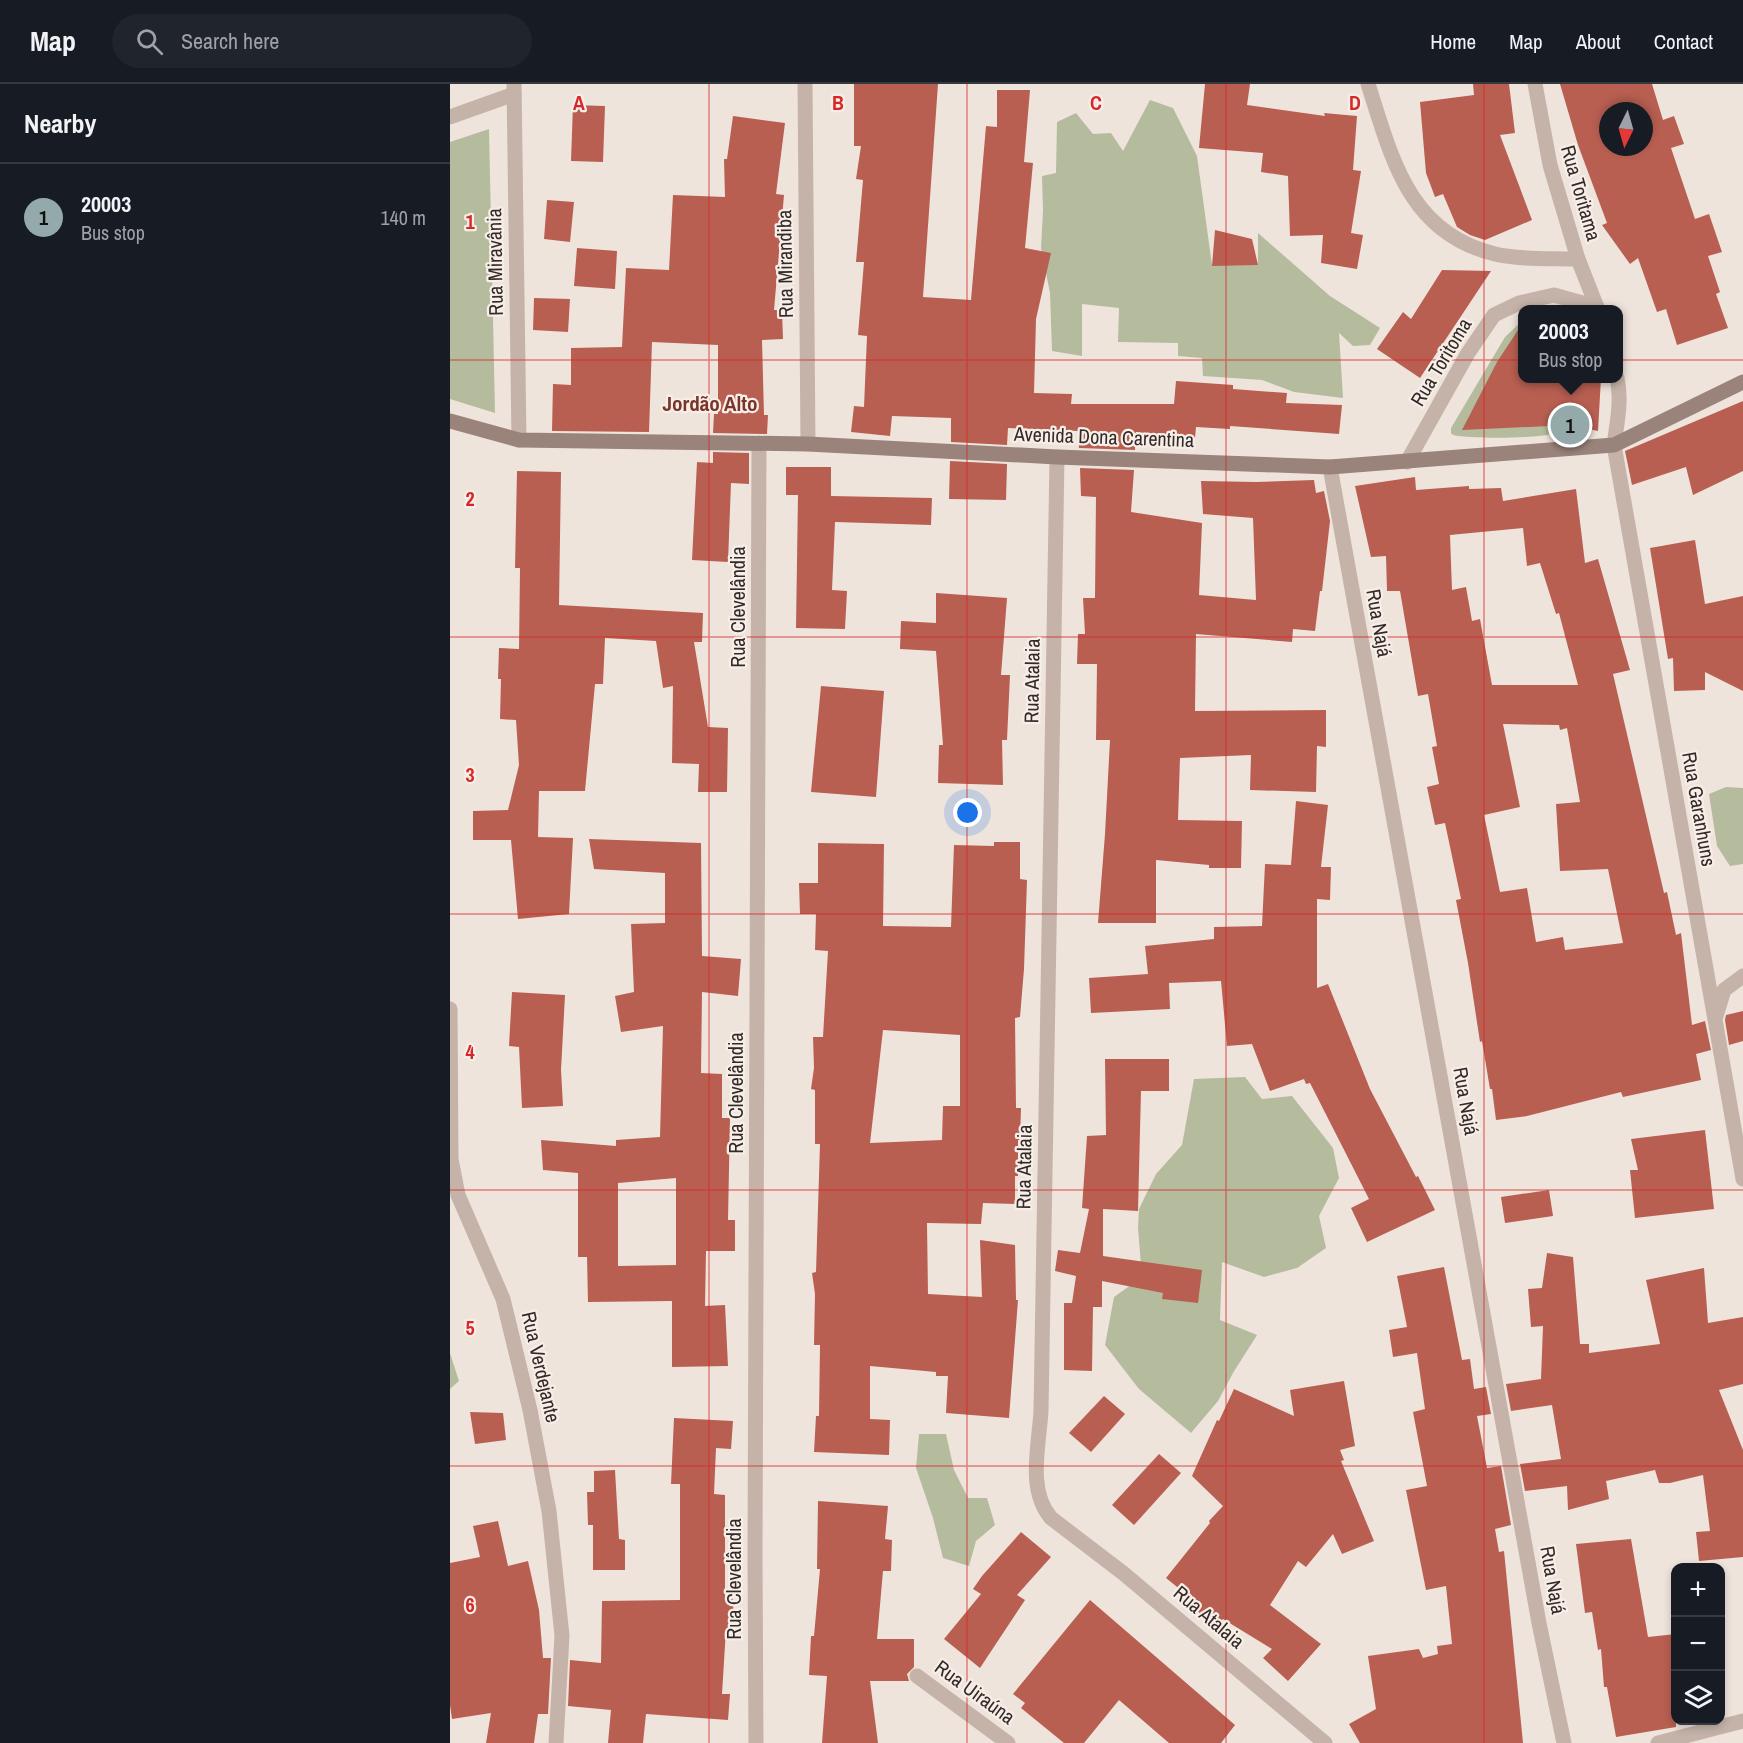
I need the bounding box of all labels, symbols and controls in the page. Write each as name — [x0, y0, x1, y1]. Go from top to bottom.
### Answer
search box — [112, 14, 532, 68]
text: Map — [30, 22, 76, 60]
icon: search — [133, 25, 166, 58]
text: Search here — [181, 26, 279, 56]
text: Home — [1430, 27, 1476, 56]
text: Map — [1509, 27, 1543, 56]
text: About — [1576, 27, 1621, 56]
text: Contact — [1654, 27, 1713, 56]
text: A — [573, 89, 585, 116]
text: B — [832, 89, 844, 116]
text: C — [1090, 89, 1102, 116]
text: D — [1349, 89, 1361, 116]
north arrow — [1599, 102, 1653, 156]
text: Nearby — [24, 106, 96, 141]
street label: Rua Toritama — [1555, 142, 1608, 244]
text: 20003 — [81, 189, 131, 219]
text: 1 — [39, 204, 48, 231]
text: 140 m — [380, 204, 426, 231]
text: 1 — [465, 208, 475, 235]
street label: Rua Miravânia — [480, 208, 509, 316]
street label: Rua Mirandiba — [770, 210, 799, 318]
text: Bus stop — [81, 219, 145, 246]
popup — [1518, 305, 1623, 383]
street label: Rua Toritoma — [1404, 313, 1477, 411]
text: 20003 — [1539, 316, 1589, 346]
text: Bus stop — [1539, 346, 1602, 373]
district label: Jordão Alto — [662, 389, 758, 418]
pin: 1 — [1550, 402, 1590, 448]
street label: Avenida Dona Carentina — [1012, 420, 1195, 453]
text: 2 — [465, 485, 475, 512]
street label: Rua Clevelândia — [724, 546, 751, 668]
street label: Rua Najá — [1360, 587, 1399, 659]
street label: Rua Atalaia — [1017, 638, 1046, 724]
street label: Rua Garanhuns — [1676, 750, 1723, 868]
text: 3 — [465, 761, 475, 788]
your location — [953, 798, 982, 827]
street label: Rua Clevelândia — [722, 1032, 749, 1154]
text: 4 — [465, 1038, 475, 1065]
street label: Rua Najá — [1447, 1065, 1486, 1137]
street label: Rua Atalaia — [1009, 1124, 1038, 1210]
street label: Rua Verdejante — [516, 1309, 567, 1425]
text: 5 — [465, 1314, 475, 1341]
street label: Rua Clevelândia — [720, 1518, 747, 1640]
street label: Rua Najá — [1534, 1544, 1573, 1616]
map controls — [1671, 1563, 1725, 1725]
button: + — [1671, 1563, 1725, 1617]
street label: Rua Atalaia — [1168, 1579, 1250, 1654]
text: 6 — [465, 1591, 475, 1618]
button: − — [1671, 1617, 1725, 1671]
street label: Rua Uiraúna — [930, 1653, 1021, 1730]
button: layers — [1671, 1671, 1725, 1725]

